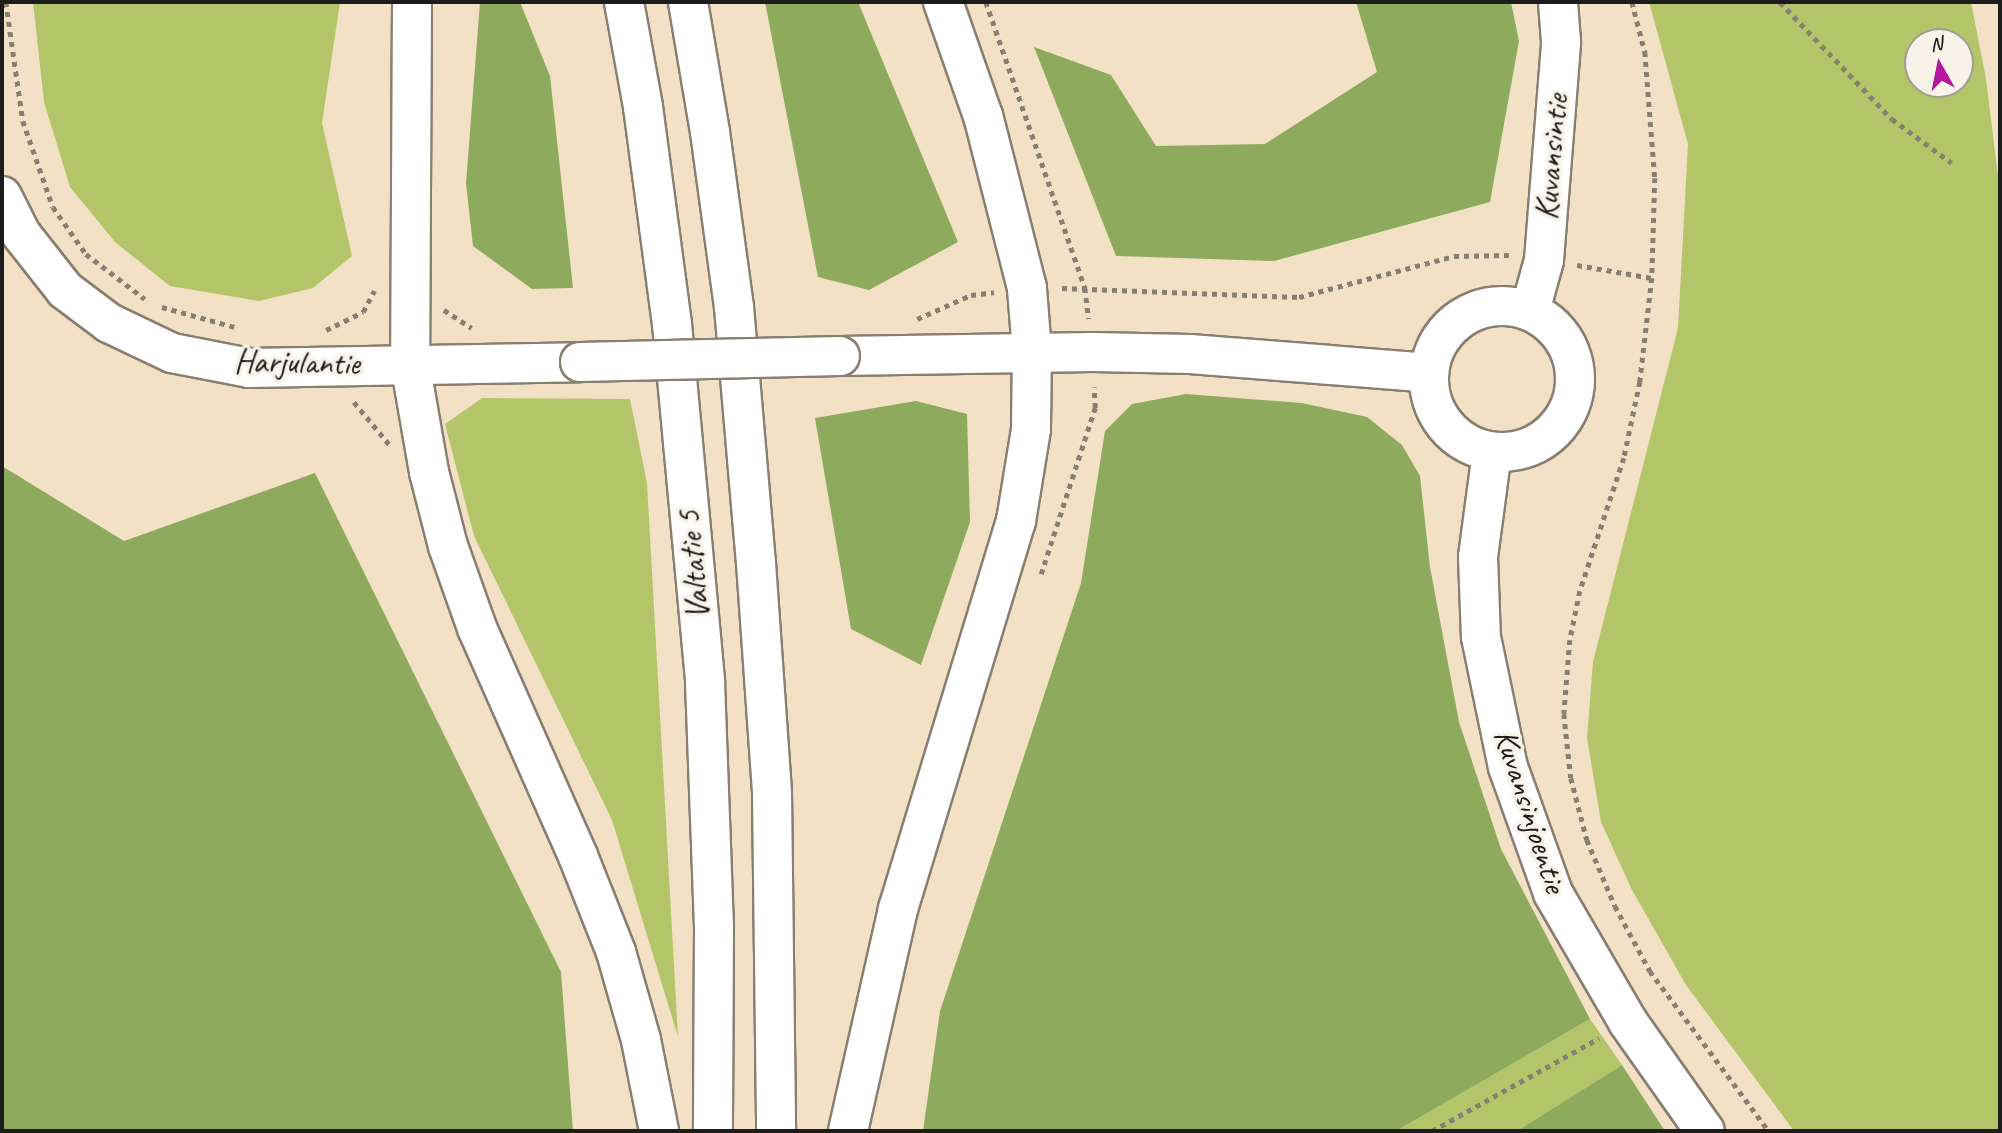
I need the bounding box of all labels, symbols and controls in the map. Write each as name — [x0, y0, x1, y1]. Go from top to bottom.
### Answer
north arrow — [1904, 28, 1974, 98]
text: N — [1928, 31, 1944, 57]
street label: Kuvansintie — [1527, 93, 1577, 221]
street label: Harjulantie — [234, 342, 360, 384]
street label: Valtatie 5 — [670, 509, 718, 621]
street label: Kuvansinjoentie — [1485, 724, 1575, 898]

